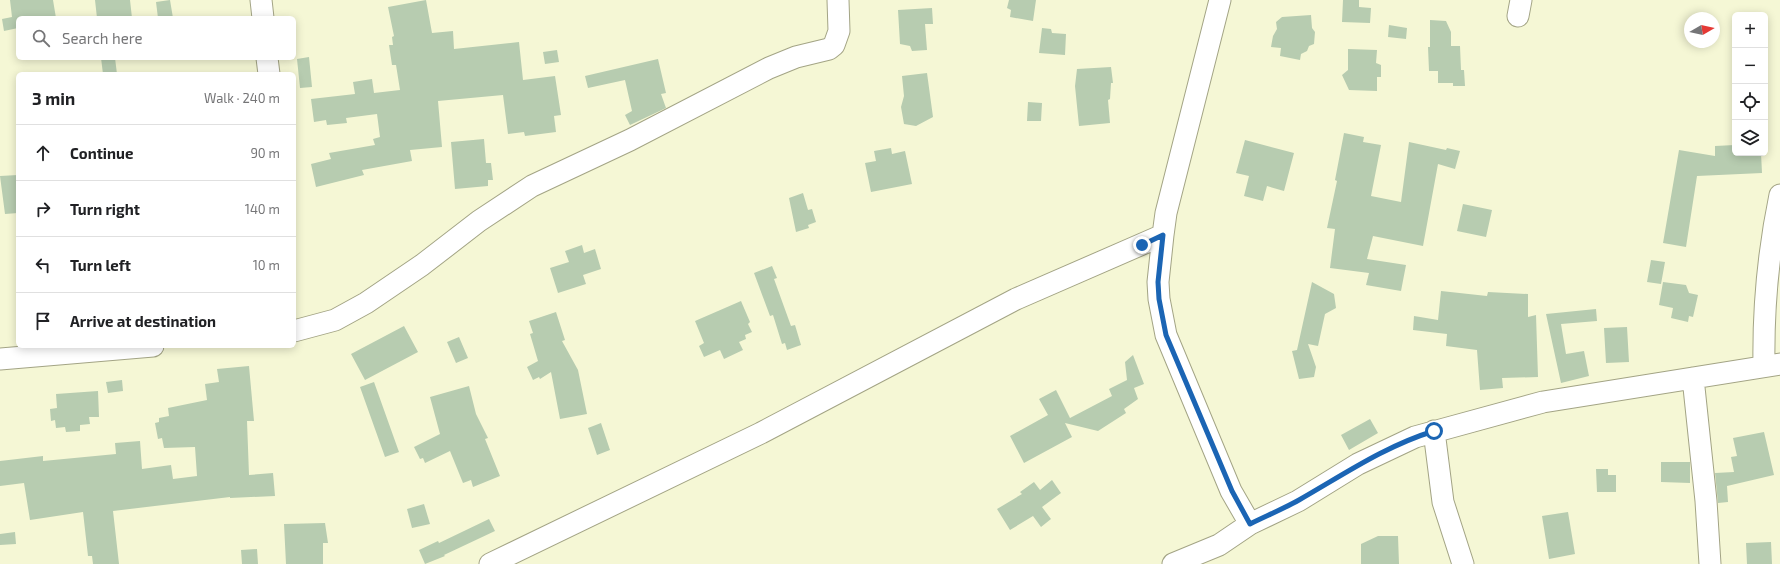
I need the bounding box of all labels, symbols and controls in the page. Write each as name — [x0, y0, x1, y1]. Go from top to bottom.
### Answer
north arrow — [1684, 12, 1720, 48]
map controls — [1732, 12, 1768, 156]
button: + — [1732, 12, 1768, 48]
search box — [16, 16, 296, 60]
icon: search — [30, 27, 52, 49]
text: Search here — [62, 29, 143, 47]
button: − — [1732, 48, 1768, 84]
button: locate — [1732, 84, 1768, 120]
text: 3 min — [32, 88, 75, 108]
text: Walk · 240 m — [204, 90, 280, 106]
button: layers — [1732, 120, 1768, 156]
icon: ahead — [32, 142, 54, 164]
text: Continue — [70, 144, 133, 162]
text: 90 m — [250, 145, 280, 161]
icon: right — [32, 198, 54, 220]
text: Turn right — [70, 200, 140, 218]
text: 140 m — [245, 201, 280, 217]
route end — [1133, 236, 1151, 254]
icon: left — [32, 254, 54, 276]
text: Turn left — [70, 256, 131, 274]
text: 10 m — [253, 257, 280, 273]
icon: arrive — [32, 310, 54, 332]
text: Arrive at destination — [70, 312, 216, 330]
route start — [1425, 422, 1443, 440]

